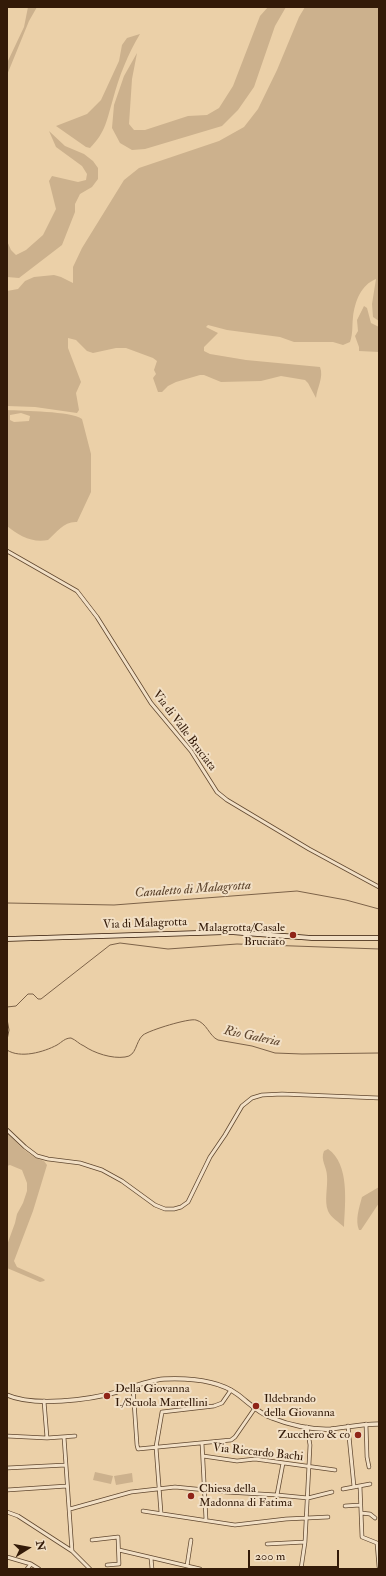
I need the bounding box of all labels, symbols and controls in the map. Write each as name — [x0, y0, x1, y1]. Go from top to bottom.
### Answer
street label: Via di Valle Bruciata — [149, 688, 219, 774]
water label: Canaletto di Malagrotta — [134, 878, 252, 902]
street label: Via di Malagrotta — [103, 915, 187, 933]
place label: Malagrotta/Casale Bruciato — [198, 921, 285, 949]
marker: Malagrotta/Casale Bruciato — [288, 930, 298, 940]
water label: Rio Galeria — [222, 1023, 282, 1051]
place label: Della Giovanna I./Scuola Martellini — [115, 1382, 208, 1410]
marker: Della Giovanna I./Scuola Martellini — [102, 1391, 112, 1401]
place label: Ildebrando della Giovanna — [264, 1392, 335, 1420]
marker: Ildebrando della Giovanna — [251, 1401, 261, 1411]
place label: Zucchero & co — [278, 1428, 350, 1442]
marker: Zucchero & co — [353, 1430, 363, 1440]
street label: Via Riccardo Bachi — [212, 1441, 304, 1465]
place label: Chiesa della Madonna di Fatima — [199, 1482, 292, 1510]
marker: Chiesa della Madonna di Fatima — [186, 1491, 196, 1501]
north arrow — [8, 1528, 48, 1568]
text: N — [33, 1540, 48, 1552]
scale bar — [250, 1542, 341, 1568]
text: 200 m — [255, 1549, 285, 1564]

